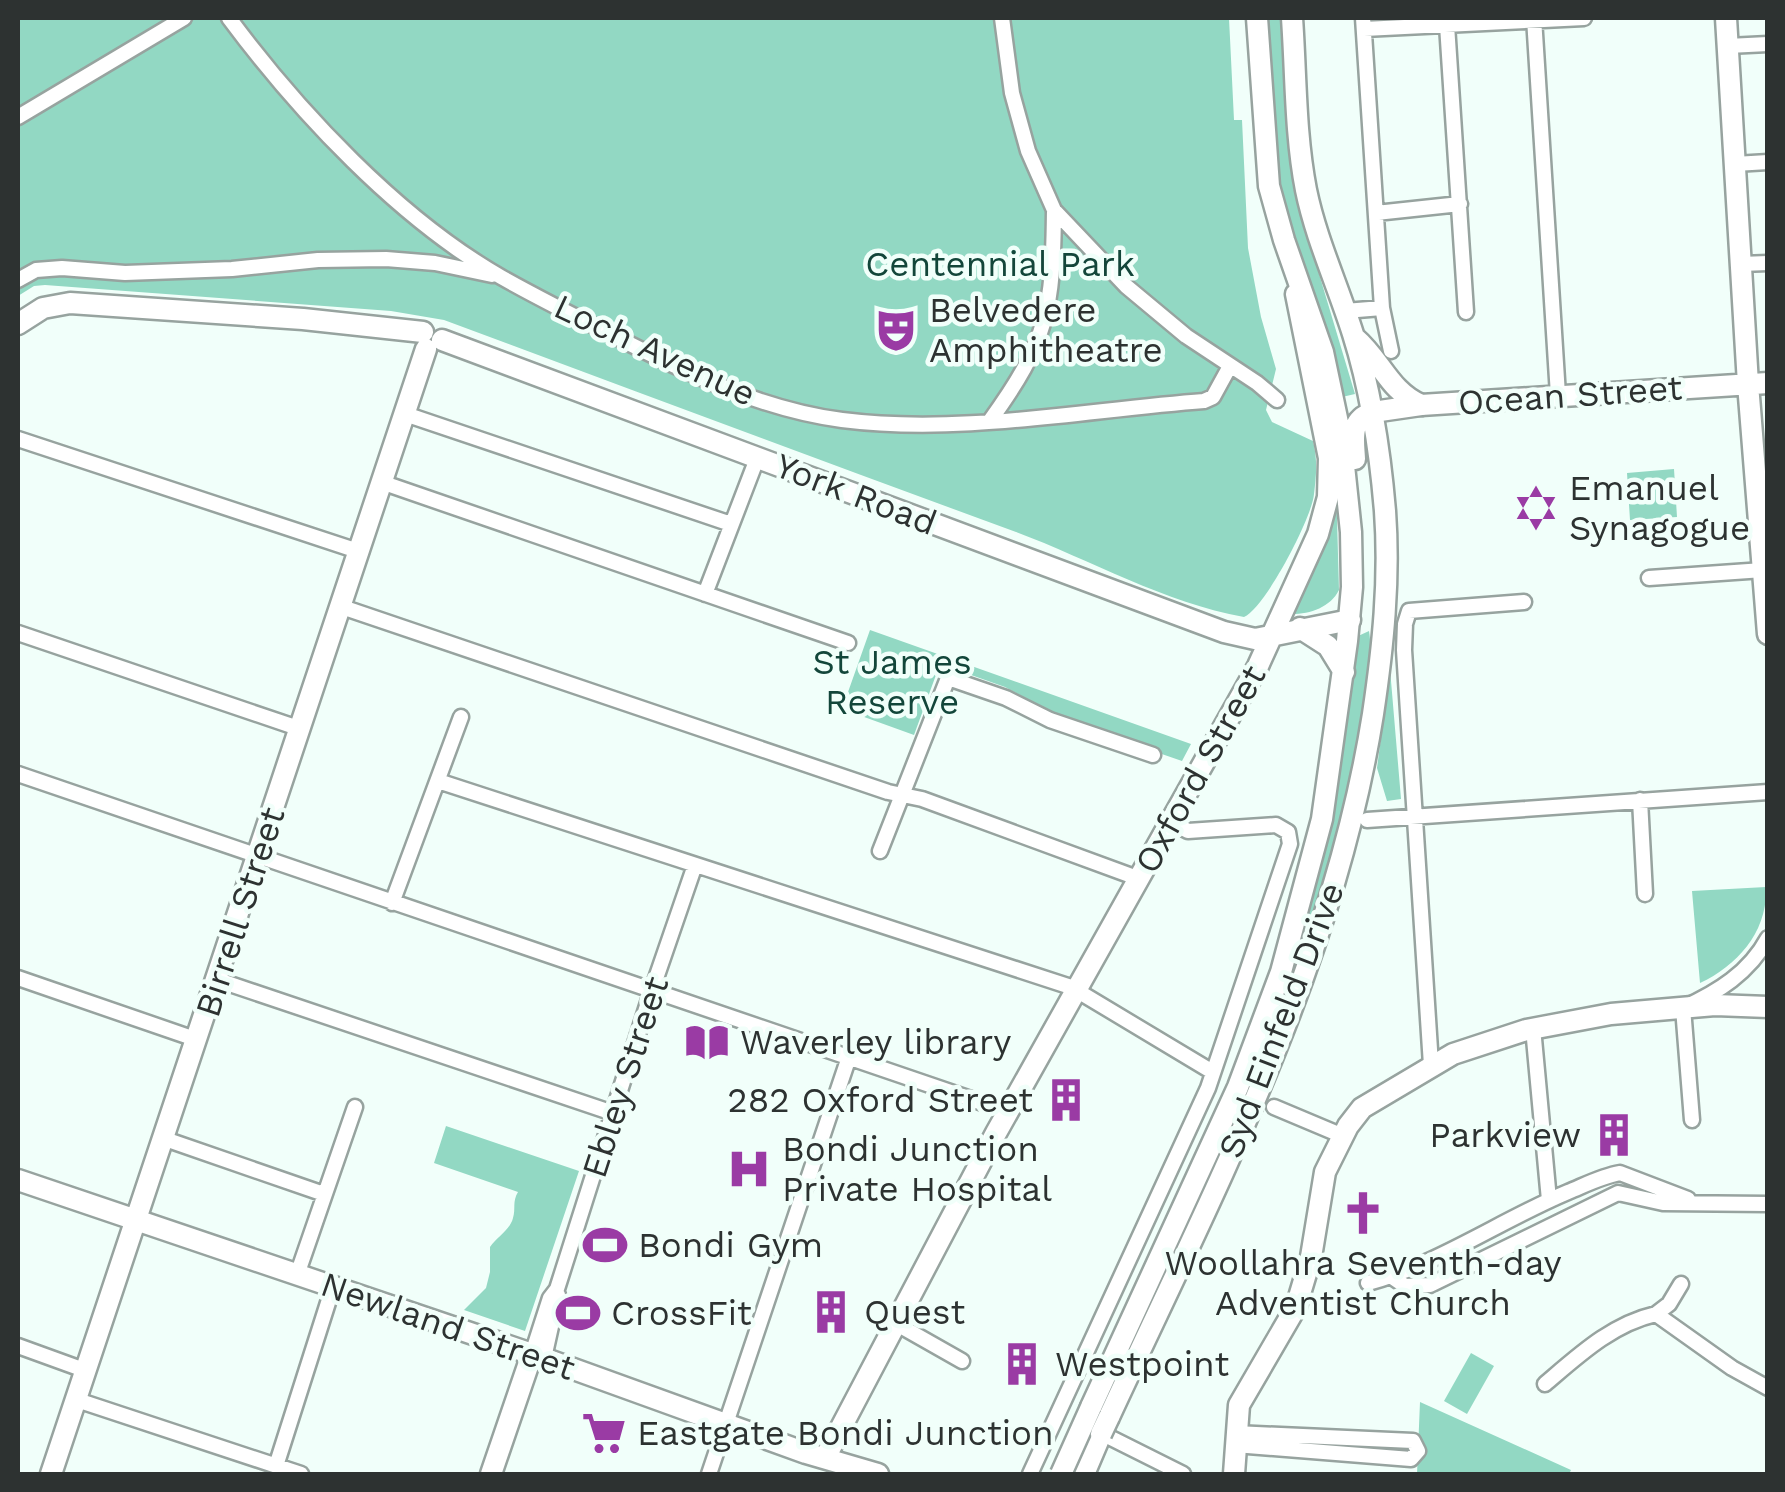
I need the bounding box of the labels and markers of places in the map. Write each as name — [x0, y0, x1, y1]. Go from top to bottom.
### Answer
place label: Belvedere Amphitheatre — [929, 289, 1163, 371]
theatre icon: Belvedere Amphitheatre — [872, 306, 920, 354]
place label: Emanuel Synagogue — [1569, 467, 1750, 549]
synagogue icon: Emanuel Synagogue — [1512, 484, 1560, 532]
library icon: Waverley library — [683, 1018, 731, 1066]
place label: Waverley library — [740, 1021, 1011, 1063]
building icon: 282 Oxford Street — [1042, 1076, 1090, 1124]
place label: 282 Oxford Street — [727, 1079, 1033, 1121]
building icon: Parkview — [1590, 1111, 1638, 1159]
place label: Parkview — [1429, 1114, 1581, 1156]
place label: Bondi Junction Private Hospital — [782, 1128, 1052, 1210]
hospital icon: Bondi Junction Private Hospital — [725, 1145, 773, 1193]
church icon: Woollahra Seventh-day Adventist Church — [1339, 1189, 1387, 1237]
sports icon: Bondi Gym — [581, 1221, 629, 1269]
place label: Bondi Gym — [638, 1224, 823, 1266]
place label: Woollahra Seventh-day Adventist Church — [1164, 1242, 1562, 1324]
building icon: Quest — [807, 1288, 855, 1336]
sports icon: CrossFit — [554, 1289, 602, 1337]
place label: Quest — [864, 1291, 965, 1333]
place label: CrossFit — [611, 1292, 752, 1334]
building icon: Westpoint — [998, 1340, 1046, 1388]
place label: Westpoint — [1055, 1343, 1229, 1385]
supermarket icon: Eastgate Bondi Junction — [580, 1409, 628, 1457]
place label: Eastgate Bondi Junction — [637, 1412, 1054, 1454]

